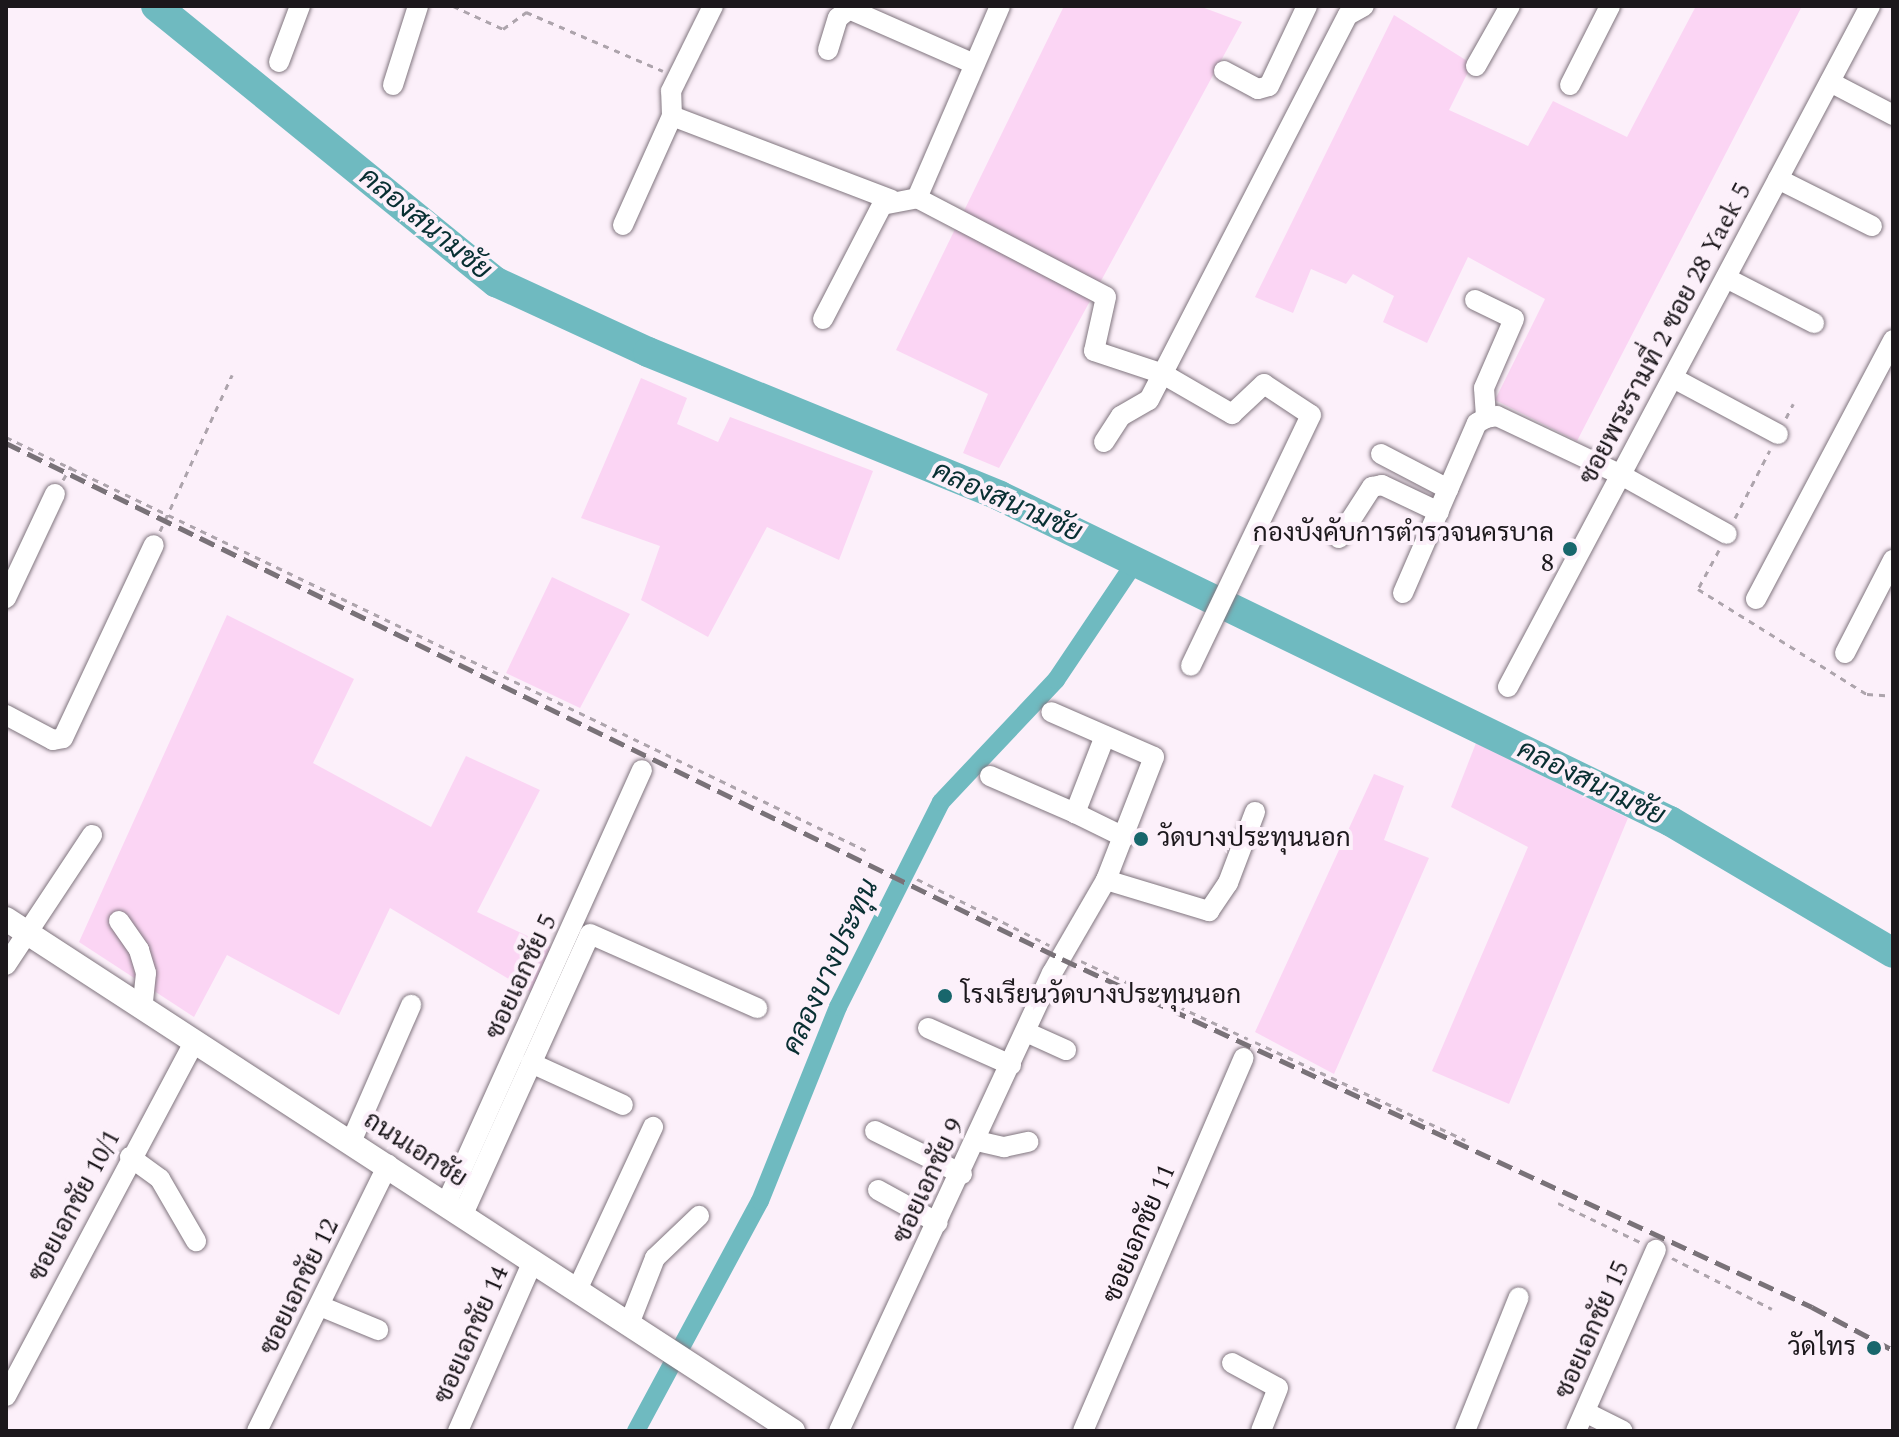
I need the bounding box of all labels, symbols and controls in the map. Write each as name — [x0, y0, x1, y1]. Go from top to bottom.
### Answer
water label: คลองสนามชัย — [352, 161, 498, 287]
street label: ซอยพระรามที่ 2 ซอย 28 Yaek 5 — [1573, 178, 1759, 490]
water label: คลองสนามชัย — [927, 454, 1087, 550]
place label: กองบังคับการตำรวจนครบาล 8 — [1253, 518, 1554, 580]
marker: กองบังคับการตำรวจนครบาล 8 — [1561, 540, 1579, 558]
water label: คลองสนามชัย — [1512, 733, 1670, 833]
place label: วัดบางประทุนนอก — [1157, 823, 1351, 855]
marker: วัดบางประทุนนอก — [1132, 830, 1150, 848]
water label: คลองบางประทุน — [776, 874, 886, 1060]
street label: ซอยเอกชัย 5 — [479, 909, 565, 1045]
place label: โรงเรียนวัดบางประทุนนอก — [961, 980, 1241, 1012]
marker: โรงเรียนวัดบางประทุนนอก — [936, 987, 954, 1005]
street label: ถนนเอกชัย — [357, 1105, 473, 1195]
street label: ซอยเอกชัย 9 — [886, 1113, 972, 1249]
street label: ซอยเอกชัย 10/1 — [22, 1125, 128, 1287]
street label: ซอยเอกชัย 11 — [1097, 1160, 1183, 1308]
street label: ซอยเอกชัย 12 — [254, 1214, 346, 1360]
street label: ซอยเอกชัย 15 — [1549, 1256, 1637, 1404]
street label: ซอยเอกชัย 14 — [428, 1261, 516, 1409]
place label: วัดไทร — [1787, 1332, 1856, 1364]
marker: วัดไทร — [1863, 1337, 1885, 1359]

